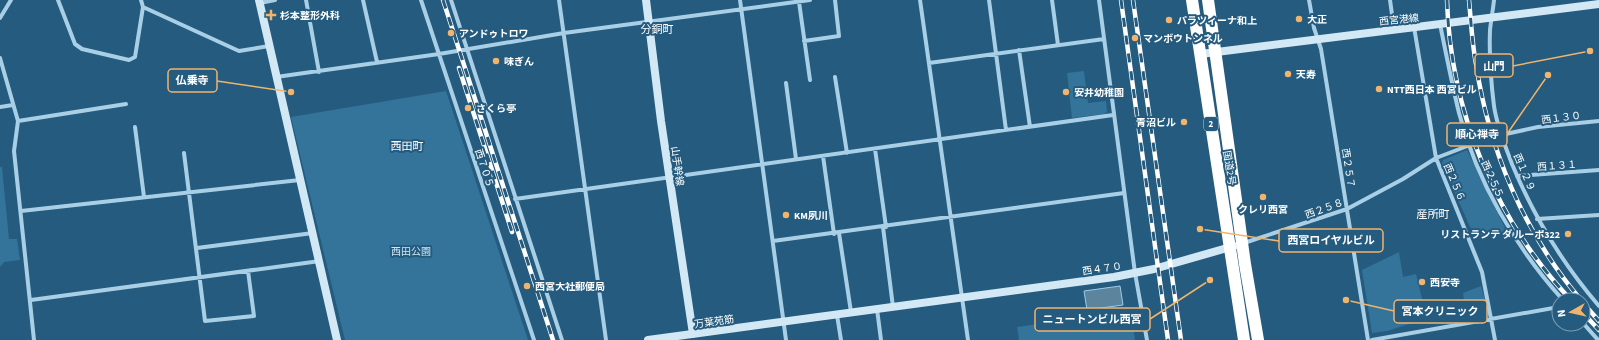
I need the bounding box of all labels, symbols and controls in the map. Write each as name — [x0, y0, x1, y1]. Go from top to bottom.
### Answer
marker: 杉本整形外科 — [265, 9, 277, 21]
place label: 杉本整形外科 — [280, 9, 340, 23]
street label: 西宮港線 — [1378, 11, 1420, 29]
place label: 大正 — [1307, 13, 1327, 27]
place label: パラツィーナ和上 — [1177, 14, 1257, 28]
marker: 大正 — [1294, 14, 1304, 24]
marker: パラツィーナ和上 — [1164, 15, 1174, 25]
district label: 分銅町 — [641, 22, 674, 37]
place label: アンドゥトロワ — [459, 27, 529, 41]
marker: アンドゥトロワ — [446, 28, 456, 38]
place label: マンボウトンネル — [1143, 32, 1223, 46]
marker: マンボウトンネル — [1130, 33, 1140, 43]
callout: 山門 — [1475, 54, 1513, 77]
place label: 味ぎん — [504, 55, 534, 69]
marker: 味ぎん — [491, 56, 501, 66]
text: 山門 — [1483, 59, 1505, 74]
place label: 天寿 — [1296, 68, 1316, 82]
callout: 仏乗寺 — [168, 69, 217, 92]
marker: 天寿 — [1283, 69, 1293, 79]
text: 仏乗寺 — [176, 73, 209, 88]
place label: NTT西日本 西宮ビル — [1387, 83, 1477, 97]
marker: NTT西日本 西宮ビル — [1374, 84, 1384, 94]
place label: 安井幼稚園 — [1074, 86, 1124, 100]
marker: 安井幼稚園 — [1061, 87, 1071, 97]
place label: さくら亭 — [476, 102, 516, 116]
marker: さくら亭 — [463, 103, 473, 113]
street label: 西１３０ — [1540, 109, 1582, 127]
place label: 青沼ビル — [1136, 116, 1176, 130]
marker: 青沼ビル — [1179, 117, 1189, 127]
road number: 2 — [1204, 117, 1218, 131]
callout: 順心禅寺 — [1447, 123, 1507, 146]
text: 順心禅寺 — [1455, 127, 1499, 142]
district label: 西田町 — [391, 139, 424, 154]
street label: 山手幹線 — [667, 145, 687, 187]
street label: 西７０５ — [471, 147, 497, 189]
street label: 西２５７ — [1338, 147, 1358, 189]
street label: 国道2号 — [1219, 150, 1239, 187]
street label: 西１２９ — [1510, 151, 1538, 194]
street label: 西２５５ — [1477, 158, 1507, 201]
street label: 西１３１ — [1537, 158, 1578, 174]
street label: 西２５６ — [1440, 161, 1468, 204]
marker: クレリ西宮 — [1258, 192, 1268, 202]
street label: 西２５８ — [1303, 196, 1346, 222]
place label: クレリ西宮 — [1238, 203, 1288, 217]
district label: 産所町 — [1417, 207, 1450, 222]
place label: KM夙川 — [794, 209, 828, 223]
marker: KM夙川 — [781, 210, 791, 220]
place label: リストランテ ダ ルーポ322 — [1440, 228, 1560, 242]
callout: 西宮ロイヤルビル — [1279, 229, 1383, 252]
marker: リストランテ ダ ルーポ322 — [1563, 229, 1573, 239]
text: 西宮ロイヤルビル — [1287, 233, 1375, 248]
park label: 西田公園 — [391, 245, 431, 259]
street label: 西４７０ — [1081, 259, 1123, 279]
place label: 西安寺 — [1430, 276, 1460, 290]
marker: 西安寺 — [1417, 277, 1427, 287]
place label: 西宮大社郵便局 — [535, 280, 605, 294]
marker: 西宮大社郵便局 — [522, 281, 532, 291]
north arrow — [1551, 292, 1591, 332]
callout: 宮本クリニック — [1394, 300, 1487, 323]
text: 宮本クリニック — [1402, 304, 1479, 319]
callout: ニュートンビル西宮 — [1035, 308, 1150, 331]
text: N — [1554, 309, 1570, 318]
street label: 万葉苑筋 — [693, 312, 735, 332]
text: ニュートンビル西宮 — [1043, 312, 1142, 327]

